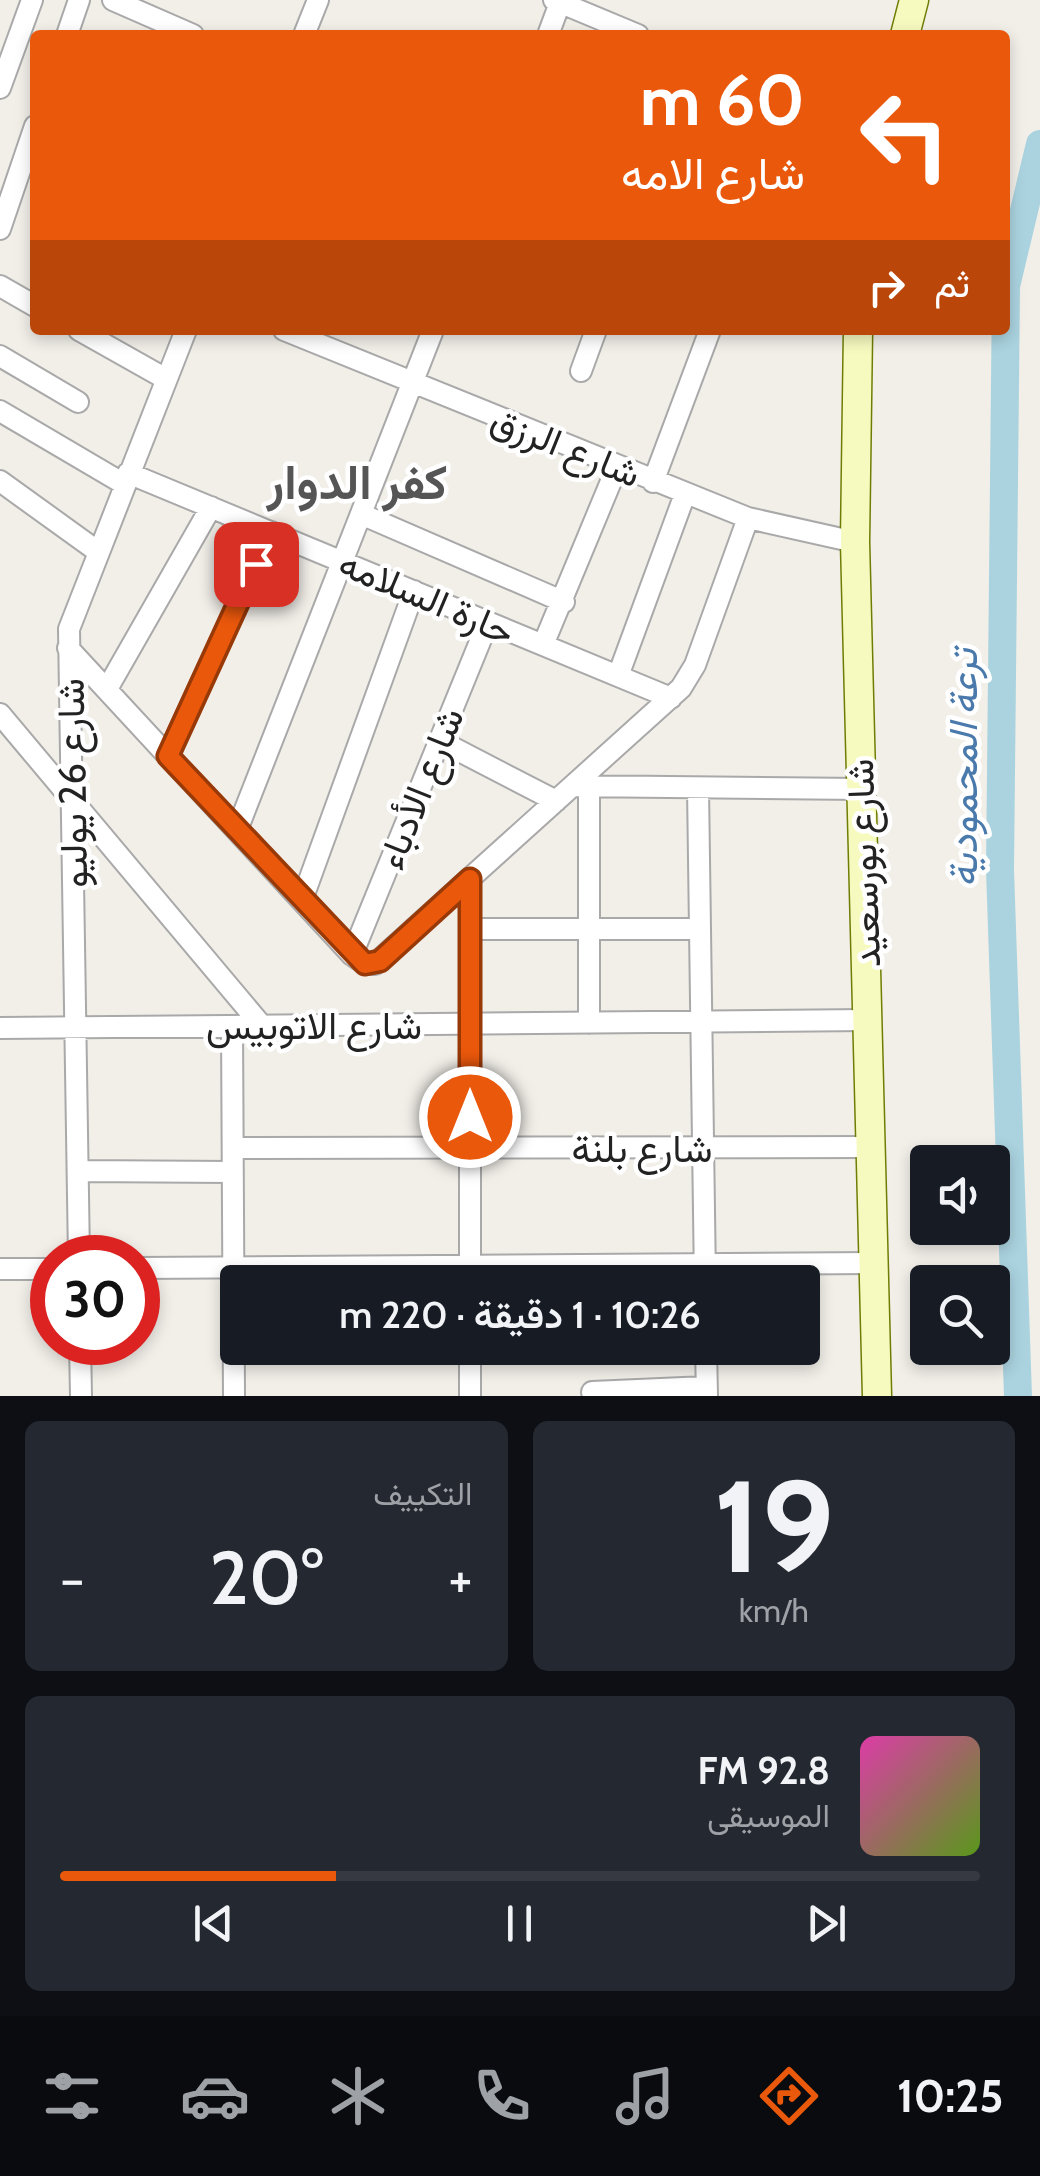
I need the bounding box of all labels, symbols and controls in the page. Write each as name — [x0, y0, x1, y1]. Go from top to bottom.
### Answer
text: 60 m — [640, 57, 805, 143]
icon: left — [840, 70, 970, 200]
text: شارع الامه — [621, 146, 805, 200]
icon: right — [859, 260, 914, 315]
text: ثم — [934, 260, 970, 307]
street label: شارع الرزق — [483, 395, 648, 500]
district label: كفر الدوار — [265, 453, 447, 512]
pin — [214, 522, 299, 607]
icon: arrive — [229, 537, 284, 592]
street label: حارة السلامه — [332, 539, 522, 655]
water label: ترعة المحمودية — [938, 645, 988, 887]
street label: شارع 26 يوليو — [47, 678, 100, 888]
street label: شارع الأدباء — [366, 700, 476, 877]
street label: شارع بورسعيد — [836, 758, 893, 968]
street label: شارع الاتوبيس — [206, 1002, 422, 1052]
position arrow — [418, 1065, 522, 1169]
street label: شارع بلنة — [572, 1125, 712, 1175]
map controls — [910, 1145, 1010, 1365]
button: sound — [910, 1145, 1010, 1245]
speed limit sign: 30 — [30, 1235, 160, 1365]
button: search — [910, 1265, 1010, 1365]
text: 10:26 · 1 دقيقة · 220 m — [339, 1291, 701, 1338]
text: 19 — [713, 1447, 834, 1605]
text: التكييف — [373, 1474, 473, 1513]
text: 20° — [209, 1532, 323, 1623]
text: − — [60, 1545, 84, 1612]
text: + — [448, 1545, 473, 1612]
text: km/h — [739, 1591, 809, 1630]
text: 92.8 FM — [698, 1747, 830, 1794]
text: الموسيقى — [707, 1796, 830, 1835]
icon: previous — [186, 1896, 241, 1951]
icon: pause — [492, 1896, 547, 1951]
icon: next — [799, 1896, 854, 1951]
icon: filters — [37, 2061, 107, 2131]
icon: car — [180, 2061, 250, 2131]
icon: climate — [323, 2061, 393, 2131]
icon: phone — [467, 2061, 537, 2131]
icon: music — [610, 2061, 680, 2131]
icon: directions — [754, 2061, 824, 2131]
text: 10:25 — [897, 2069, 1003, 2123]

